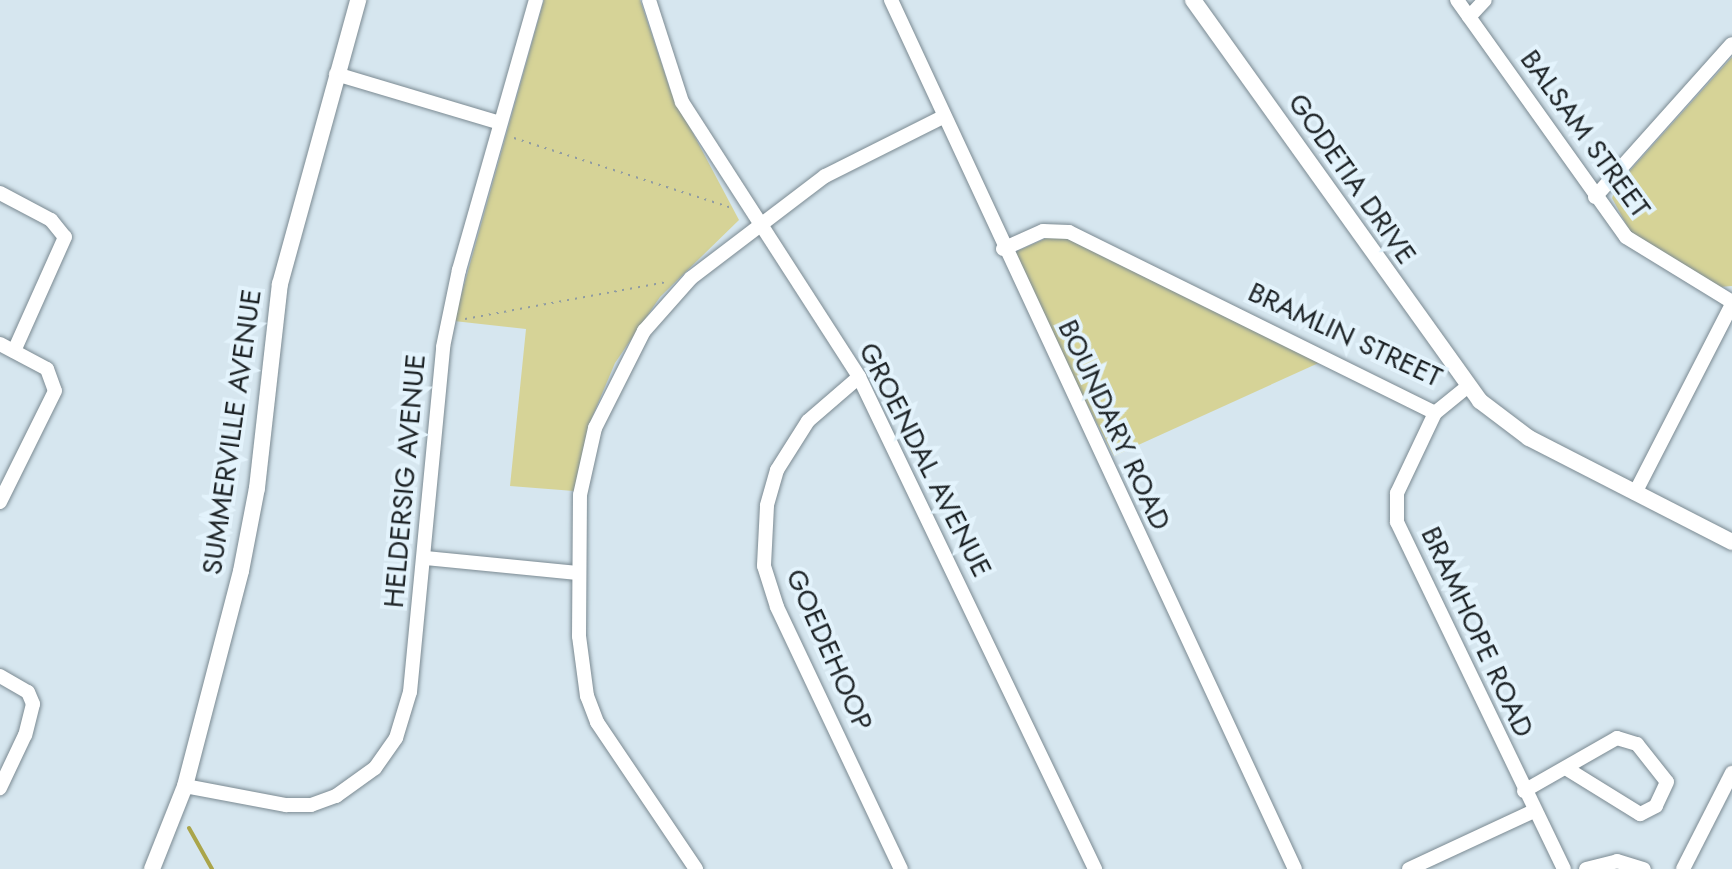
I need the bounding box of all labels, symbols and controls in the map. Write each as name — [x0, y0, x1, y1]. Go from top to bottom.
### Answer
street label: BALSAM STREET — [1513, 44, 1657, 224]
street label: GODETIA DRIVE — [1281, 87, 1423, 271]
street label: BRAMLIN STREET — [1243, 275, 1447, 395]
street label: SUMMERVILLE AVENUE — [195, 287, 269, 577]
street label: BOUNDARY ROAD — [1051, 315, 1177, 535]
street label: GROENDAL AVENUE — [851, 337, 999, 583]
street label: HELDERSIG AVENUE — [377, 353, 433, 609]
street label: BRAMHOPE ROAD — [1414, 521, 1540, 743]
street label: GOEDEHOOP — [778, 564, 880, 736]

